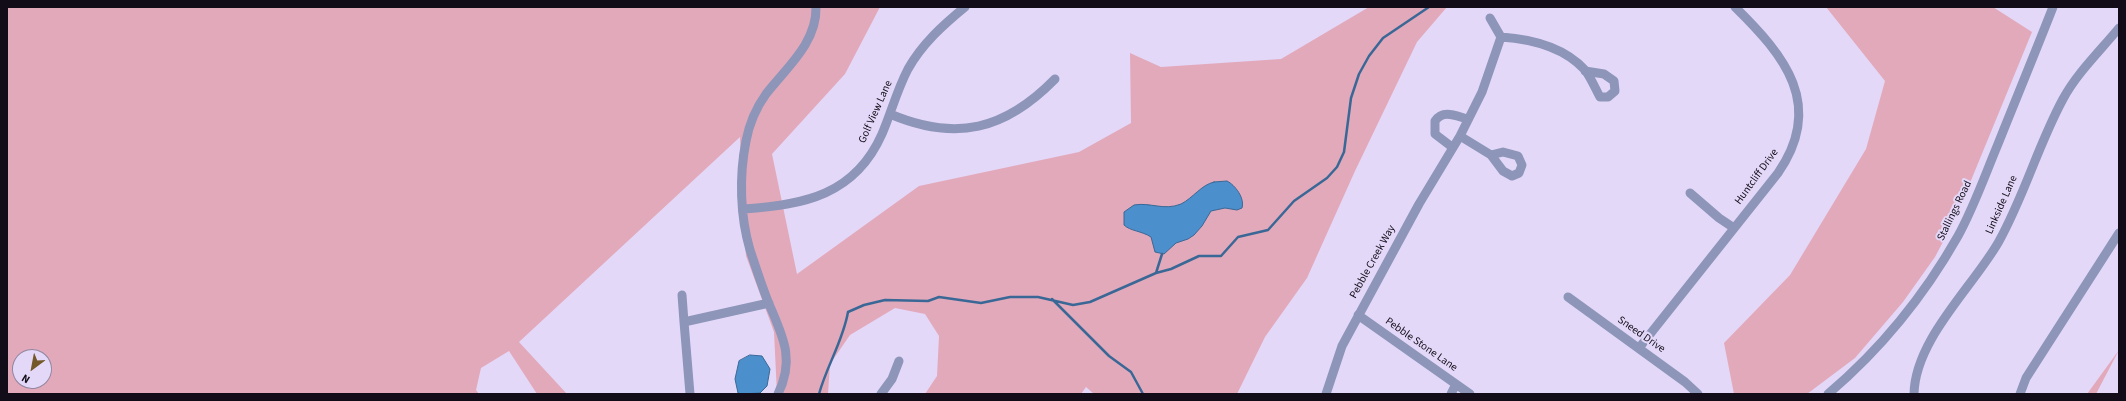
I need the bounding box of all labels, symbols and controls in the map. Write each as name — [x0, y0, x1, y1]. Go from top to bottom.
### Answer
street label: Golf View Lane — [856, 79, 896, 145]
street label: Huntcliff Drive — [1732, 147, 1782, 207]
street label: Linkside Lane — [1983, 174, 2021, 236]
street label: Stallings Road — [1935, 179, 1975, 243]
street label: Pebble Creek Way — [1347, 223, 1399, 301]
street label: Sneed Drive — [1615, 314, 1667, 356]
street label: Pebble Stone Lane — [1382, 315, 1460, 375]
north arrow — [12, 349, 52, 389]
text: N — [19, 370, 33, 387]

